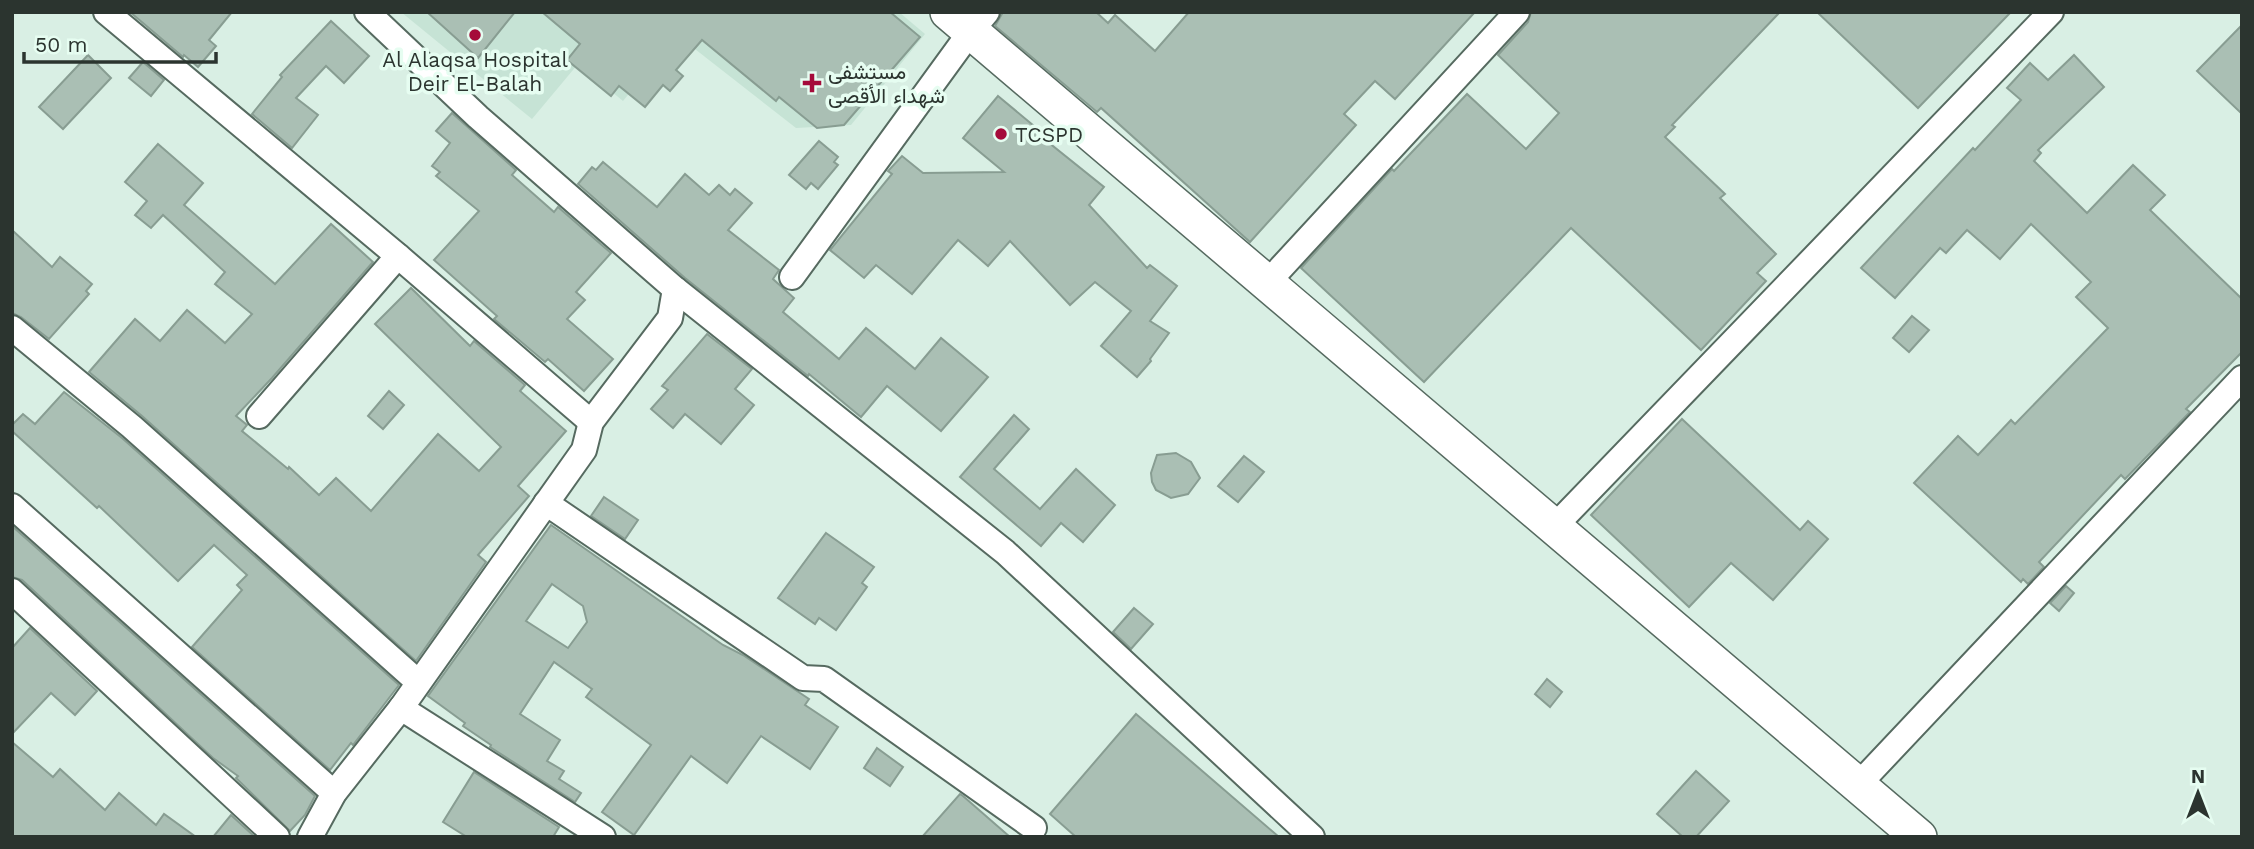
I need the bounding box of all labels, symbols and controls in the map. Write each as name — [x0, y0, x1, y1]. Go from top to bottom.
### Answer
scale bar — [24, 21, 217, 65]
marker: Al Alaqsa Hospital Deir El-Balah — [467, 27, 483, 43]
text: 50 m — [35, 32, 87, 57]
place label: Al Alaqsa Hospital Deir El-Balah — [382, 47, 568, 96]
place label: مستشفى شهداء الأقصى — [828, 59, 945, 109]
marker: مستشفى شهداء الأقصى — [802, 73, 822, 93]
place label: TCSPD — [1015, 122, 1083, 147]
marker: TCSPD — [993, 126, 1009, 142]
north arrow — [2163, 758, 2233, 828]
text: N — [2191, 765, 2205, 788]

